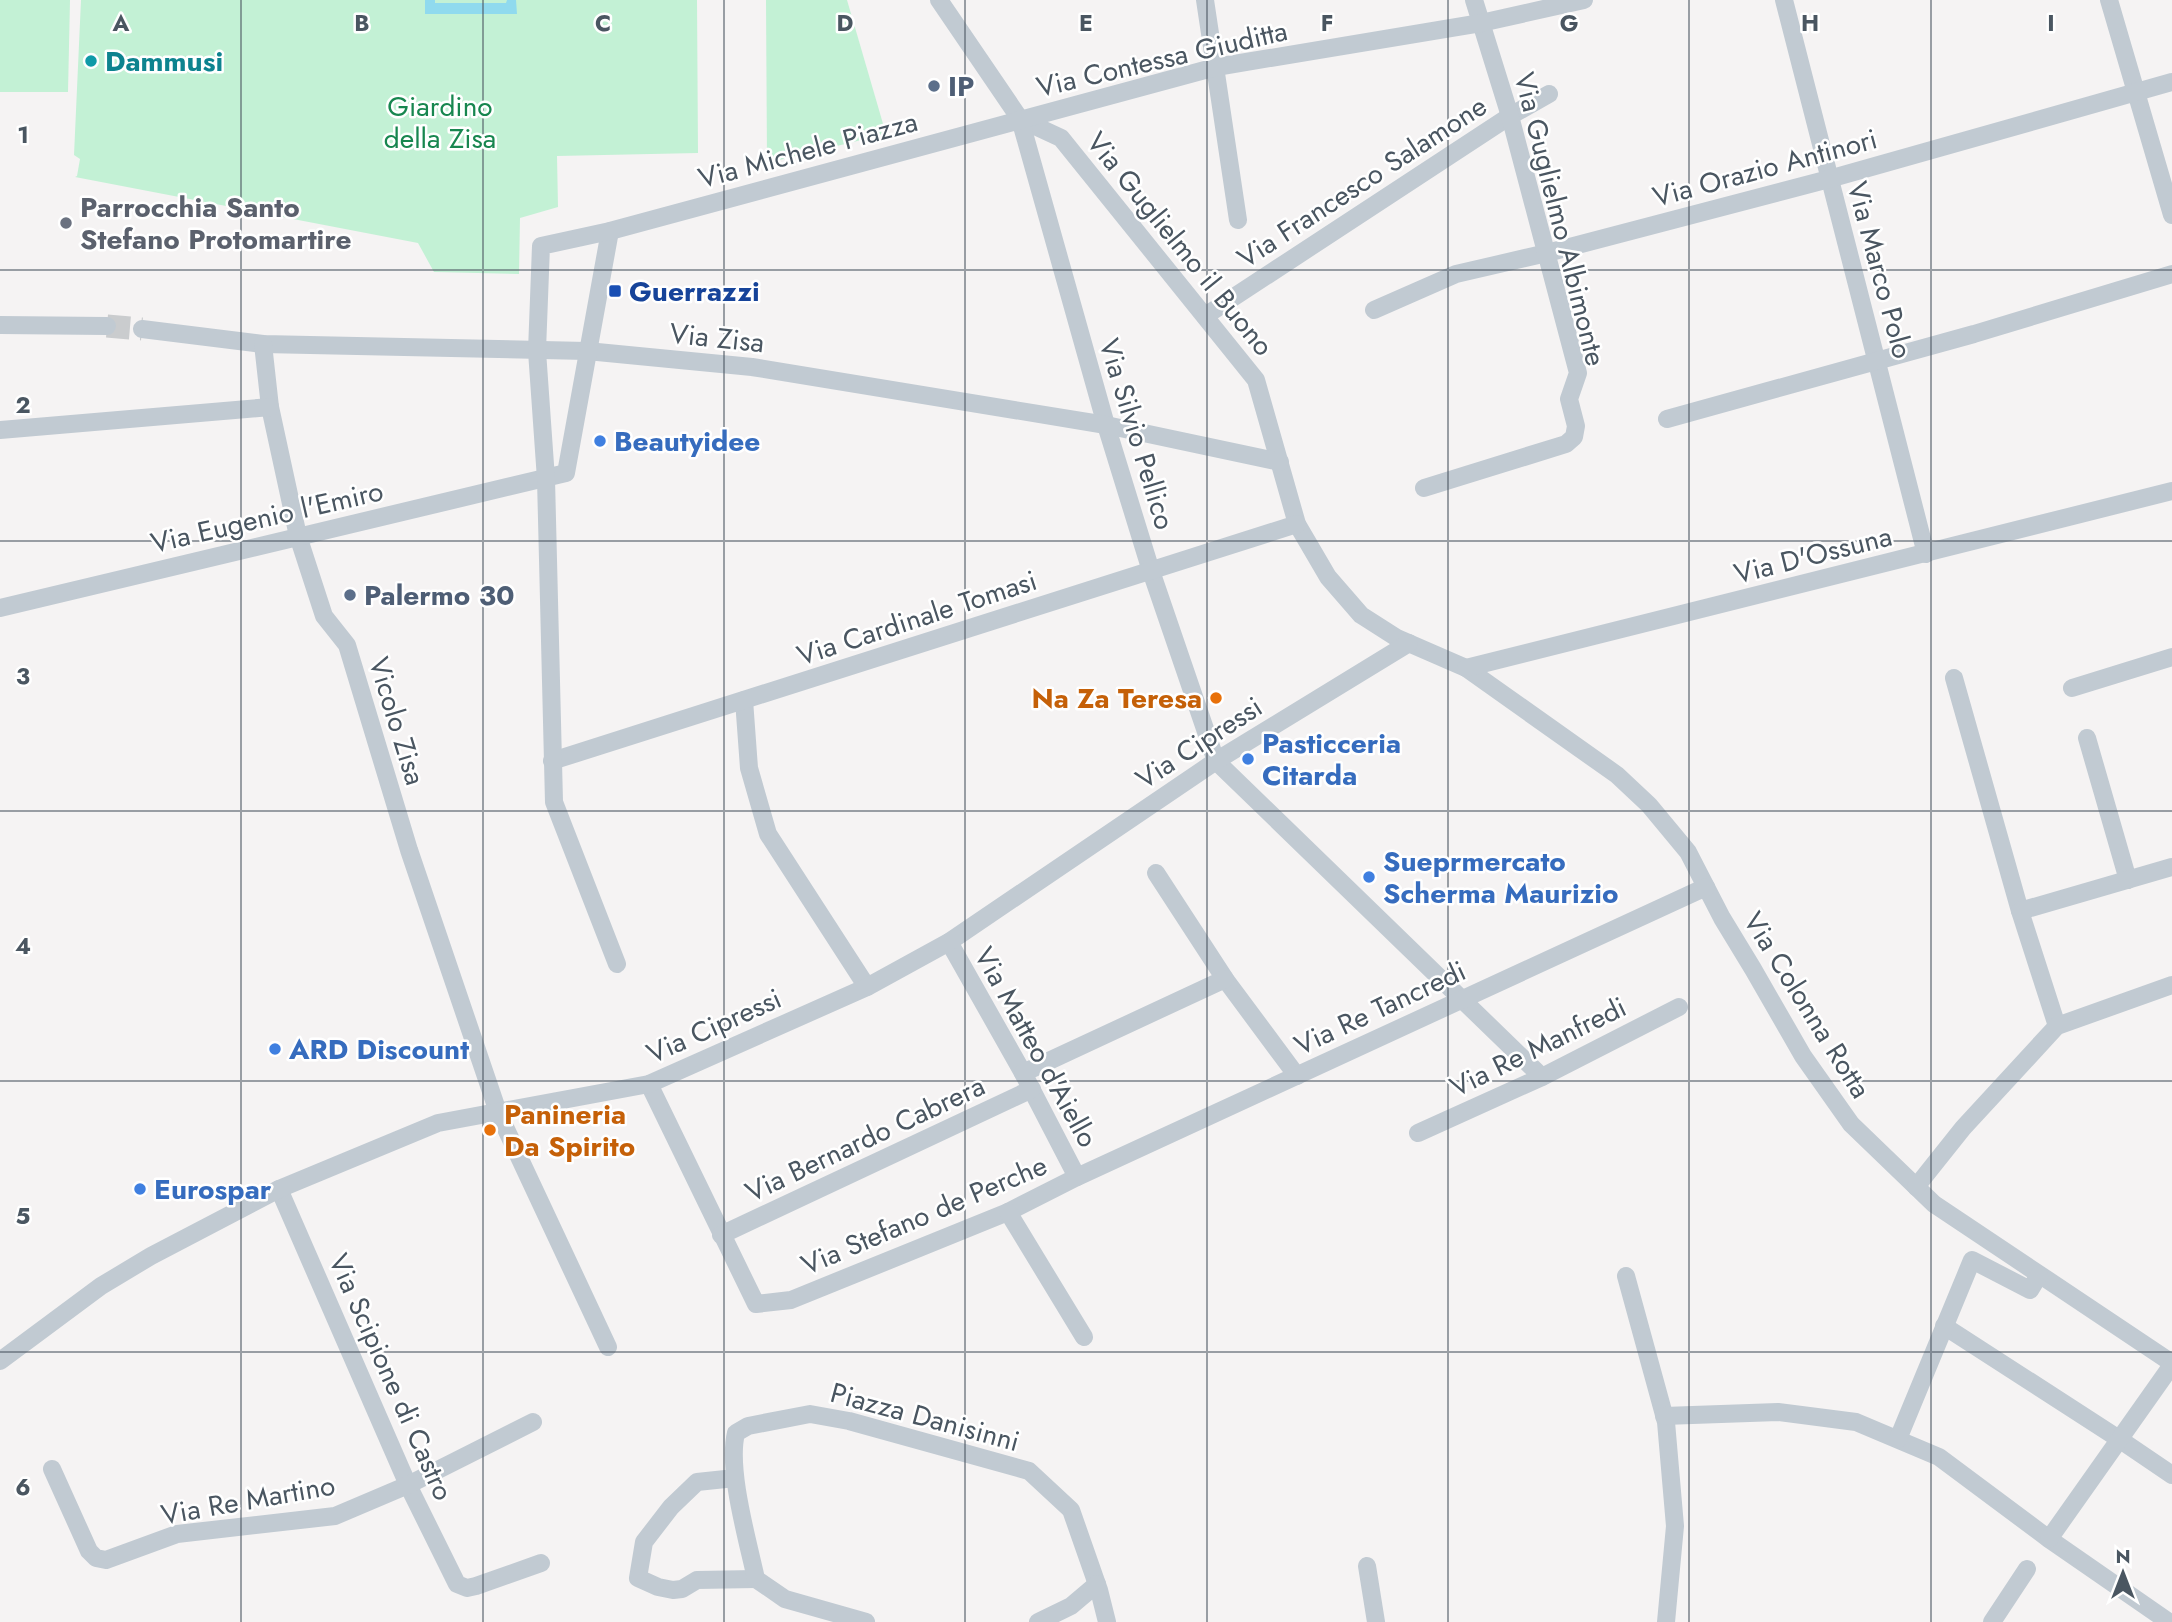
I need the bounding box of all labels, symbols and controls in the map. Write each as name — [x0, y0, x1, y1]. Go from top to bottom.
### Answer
text: A — [112, 6, 130, 40]
text: B — [354, 6, 370, 40]
text: C — [595, 6, 611, 40]
text: D — [837, 6, 854, 40]
text: E — [1079, 6, 1093, 40]
text: F — [1321, 6, 1333, 40]
text: G — [1560, 6, 1578, 40]
text: H — [1801, 6, 1819, 40]
text: I — [2047, 6, 2055, 40]
street label: Via Contessa Giuditta — [1033, 10, 1291, 108]
place label: Dammusi — [105, 41, 223, 82]
marker: Dammusi — [83, 53, 99, 69]
place label: IP — [948, 66, 974, 107]
street label: Via Guglielmo Albimonte — [1504, 68, 1616, 370]
marker: IP — [926, 78, 942, 94]
park label: Giardino della Zisa — [384, 86, 496, 159]
street label: Via Francesco Salamone — [1229, 86, 1495, 278]
street label: Via Michele Piazza — [694, 101, 922, 199]
text: 1 — [17, 118, 29, 152]
street label: Via Orazio Antinori — [1648, 118, 1882, 218]
street label: Via Guglielmo il Buono — [1077, 123, 1283, 365]
street label: Via Marco Polo — [1837, 177, 1923, 363]
place label: Parrocchia Santo Stefano Protomartire — [80, 187, 351, 260]
marker: Parrocchia Santo Stefano Protomartire — [58, 215, 74, 231]
place label: Guerrazzi — [629, 271, 760, 312]
marker: Guerrazzi — [607, 283, 623, 299]
street label: Via Zisa — [668, 313, 766, 363]
street label: Via Silvio Pellico — [1088, 333, 1186, 535]
text: 2 — [15, 388, 31, 422]
place label: Beautyidee — [614, 421, 760, 462]
marker: Beautyidee — [592, 433, 608, 449]
street label: Via Eugenio l'Emiro — [147, 470, 387, 564]
street label: Via D'Ossuna — [1730, 516, 1896, 594]
street label: Via Cardinale Tomasi — [792, 560, 1042, 676]
place label: Palermo 30 — [364, 575, 515, 616]
marker: Palermo 30 — [342, 587, 358, 603]
street label: Vicolo Zisa — [358, 652, 436, 790]
text: 3 — [16, 659, 30, 693]
place label: Na Za Teresa — [1031, 678, 1202, 719]
street label: Via Cipressi — [1128, 687, 1270, 799]
marker: Na Za Teresa — [1208, 690, 1224, 706]
place label: Pasticceria Citarda — [1262, 723, 1401, 796]
marker: Pasticceria Citarda — [1240, 751, 1256, 767]
place label: Sueprmercato Scherma Maurizio — [1383, 841, 1619, 914]
marker: Sueprmercato Scherma Maurizio — [1361, 869, 1377, 885]
street label: Via Colonna Rotta — [1733, 904, 1881, 1106]
text: 4 — [15, 929, 31, 963]
street label: Via Matteo d'Aiello — [964, 939, 1108, 1155]
street label: Via Re Tancredi — [1288, 950, 1472, 1066]
street label: Via Cipressi — [640, 978, 788, 1074]
street label: Via Re Manfredi — [1443, 987, 1633, 1107]
place label: ARD Discount — [288, 1029, 469, 1070]
marker: ARD Discount — [267, 1041, 283, 1057]
street label: Via Bernardo Cabrera — [739, 1065, 991, 1213]
place label: Panineria Da Spirito — [504, 1094, 635, 1167]
marker: Panineria Da Spirito — [482, 1122, 498, 1138]
street label: Via Stefano de Perche — [795, 1145, 1053, 1285]
place label: Eurospar — [154, 1169, 272, 1210]
marker: Eurospar — [132, 1181, 148, 1197]
text: 5 — [16, 1199, 30, 1233]
street label: Via Scipione di Castro — [318, 1247, 464, 1507]
street label: Piazza Danisinni — [826, 1372, 1024, 1462]
street label: Via Re Martino — [158, 1465, 338, 1535]
text: 6 — [15, 1470, 31, 1504]
north arrow — [2088, 1538, 2158, 1608]
text: N — [2115, 1543, 2131, 1570]

